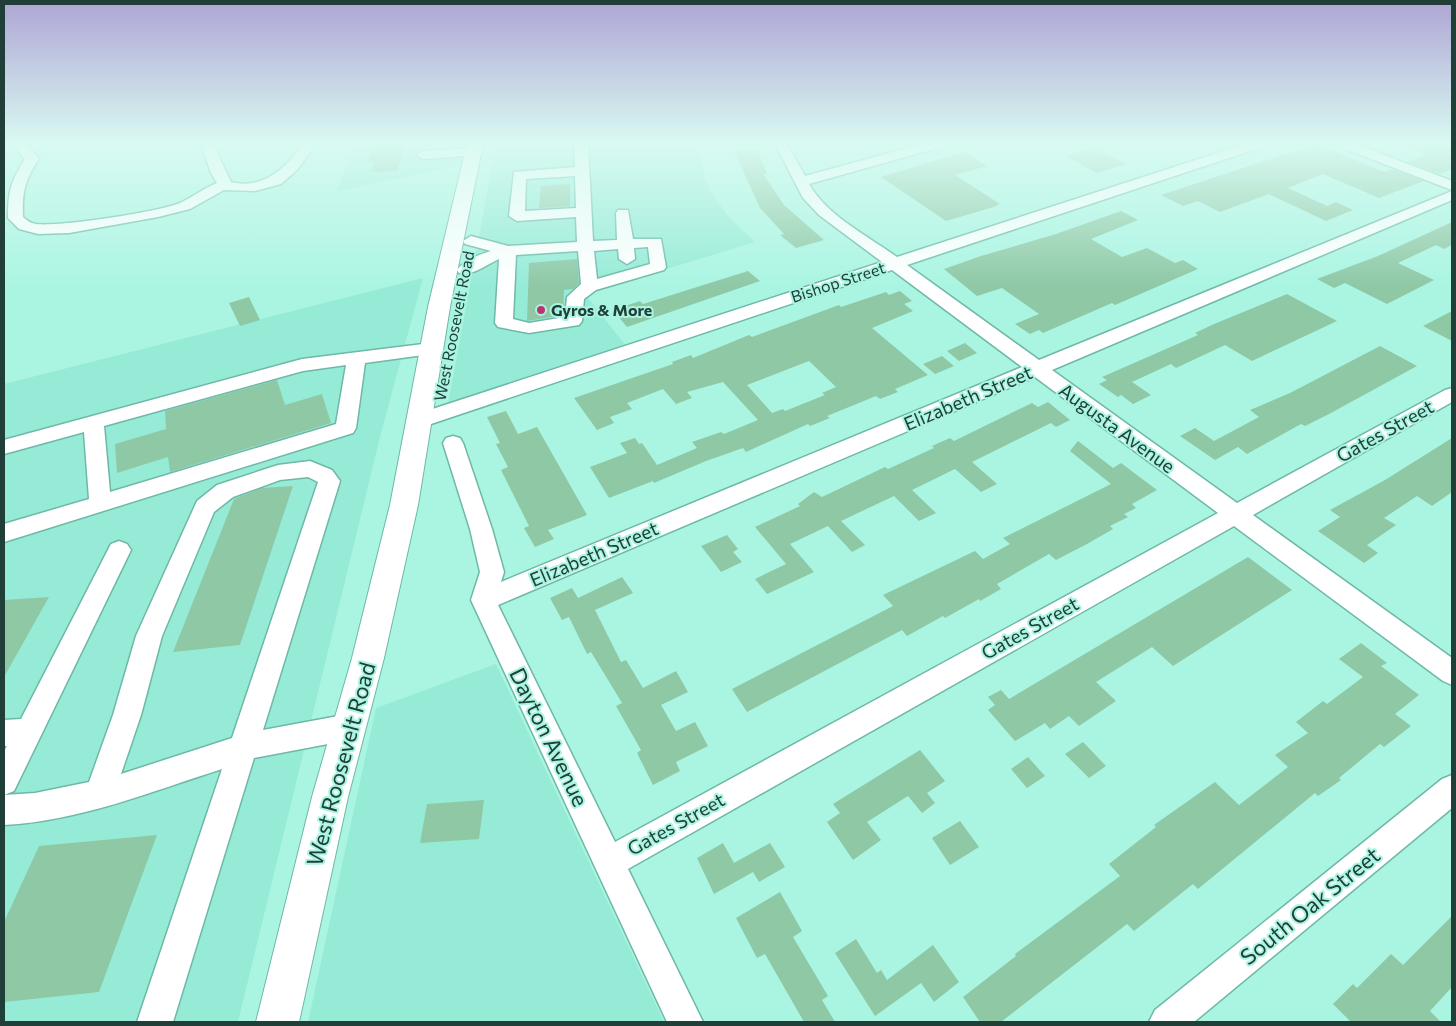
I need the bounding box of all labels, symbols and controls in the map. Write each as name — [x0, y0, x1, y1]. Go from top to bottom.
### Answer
street label: West Roosevelt Road — [430, 249, 477, 403]
street label: Bishop Street — [788, 257, 888, 306]
place label: Gyros & More — [551, 300, 652, 319]
marker: Gyros & More — [535, 304, 547, 316]
street label: Elizabeth Street — [900, 360, 1036, 435]
street label: Augusta Avenue — [1055, 378, 1180, 477]
street label: Gates Street — [1332, 394, 1438, 467]
street label: Elizabeth Street — [526, 516, 662, 591]
street label: Gates Street — [977, 591, 1083, 664]
street label: West Roosevelt Road — [300, 659, 381, 869]
street label: Dayton Avenue — [504, 663, 595, 811]
street label: Gates Street — [623, 787, 729, 860]
street label: South Oak Street — [1234, 841, 1385, 970]

